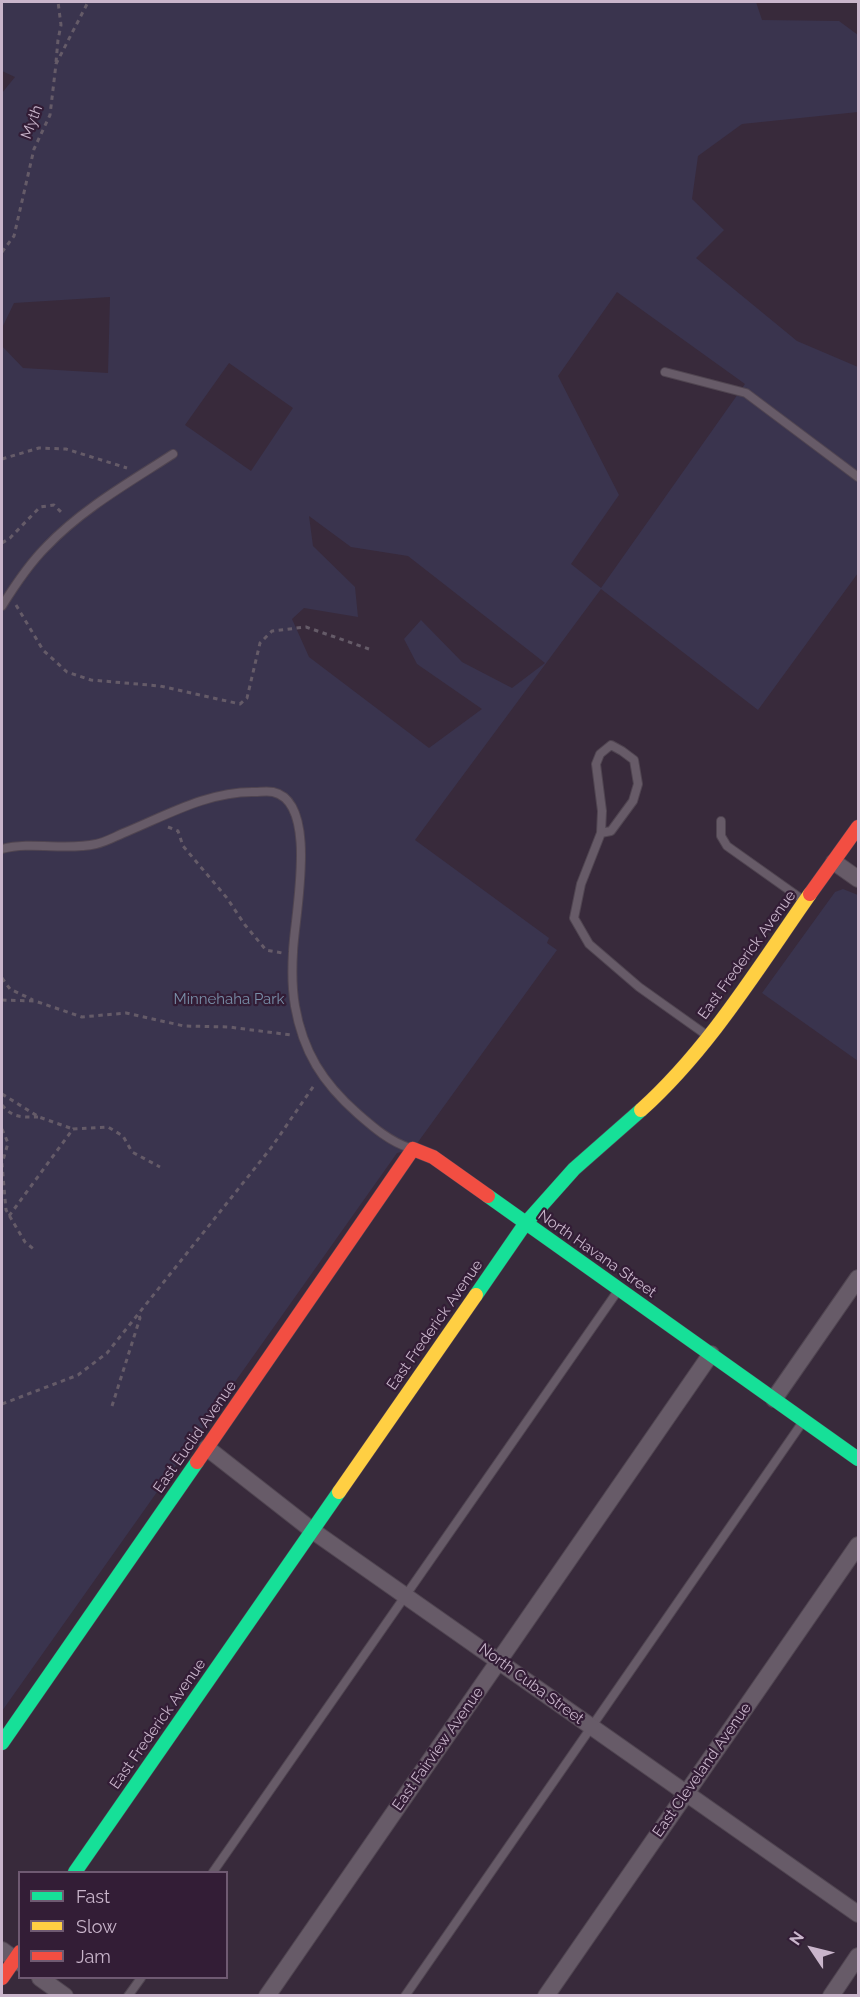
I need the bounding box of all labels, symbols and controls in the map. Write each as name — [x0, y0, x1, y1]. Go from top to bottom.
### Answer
street label: Myth — [17, 102, 47, 142]
street label: East Frederick Avenue — [694, 887, 800, 1023]
park label: Minnehaha Park — [173, 990, 285, 1008]
street label: North Havana Street — [534, 1206, 660, 1302]
street label: East Frederick Avenue — [383, 1256, 487, 1394]
street label: East Euclid Avenue — [150, 1378, 240, 1496]
street label: North Cuba Street — [475, 1640, 587, 1728]
street label: East Frederick Avenue — [106, 1655, 210, 1793]
street label: East Fairview Avenue — [389, 1684, 487, 1814]
street label: East Cleveland Avenue — [649, 1699, 755, 1841]
legend — [18, 1871, 228, 1979]
text: Fast — [76, 1886, 110, 1907]
text: Slow — [76, 1916, 117, 1937]
north arrow — [782, 1919, 842, 1979]
text: N — [786, 1928, 808, 1949]
text: Jam — [76, 1946, 111, 1967]

